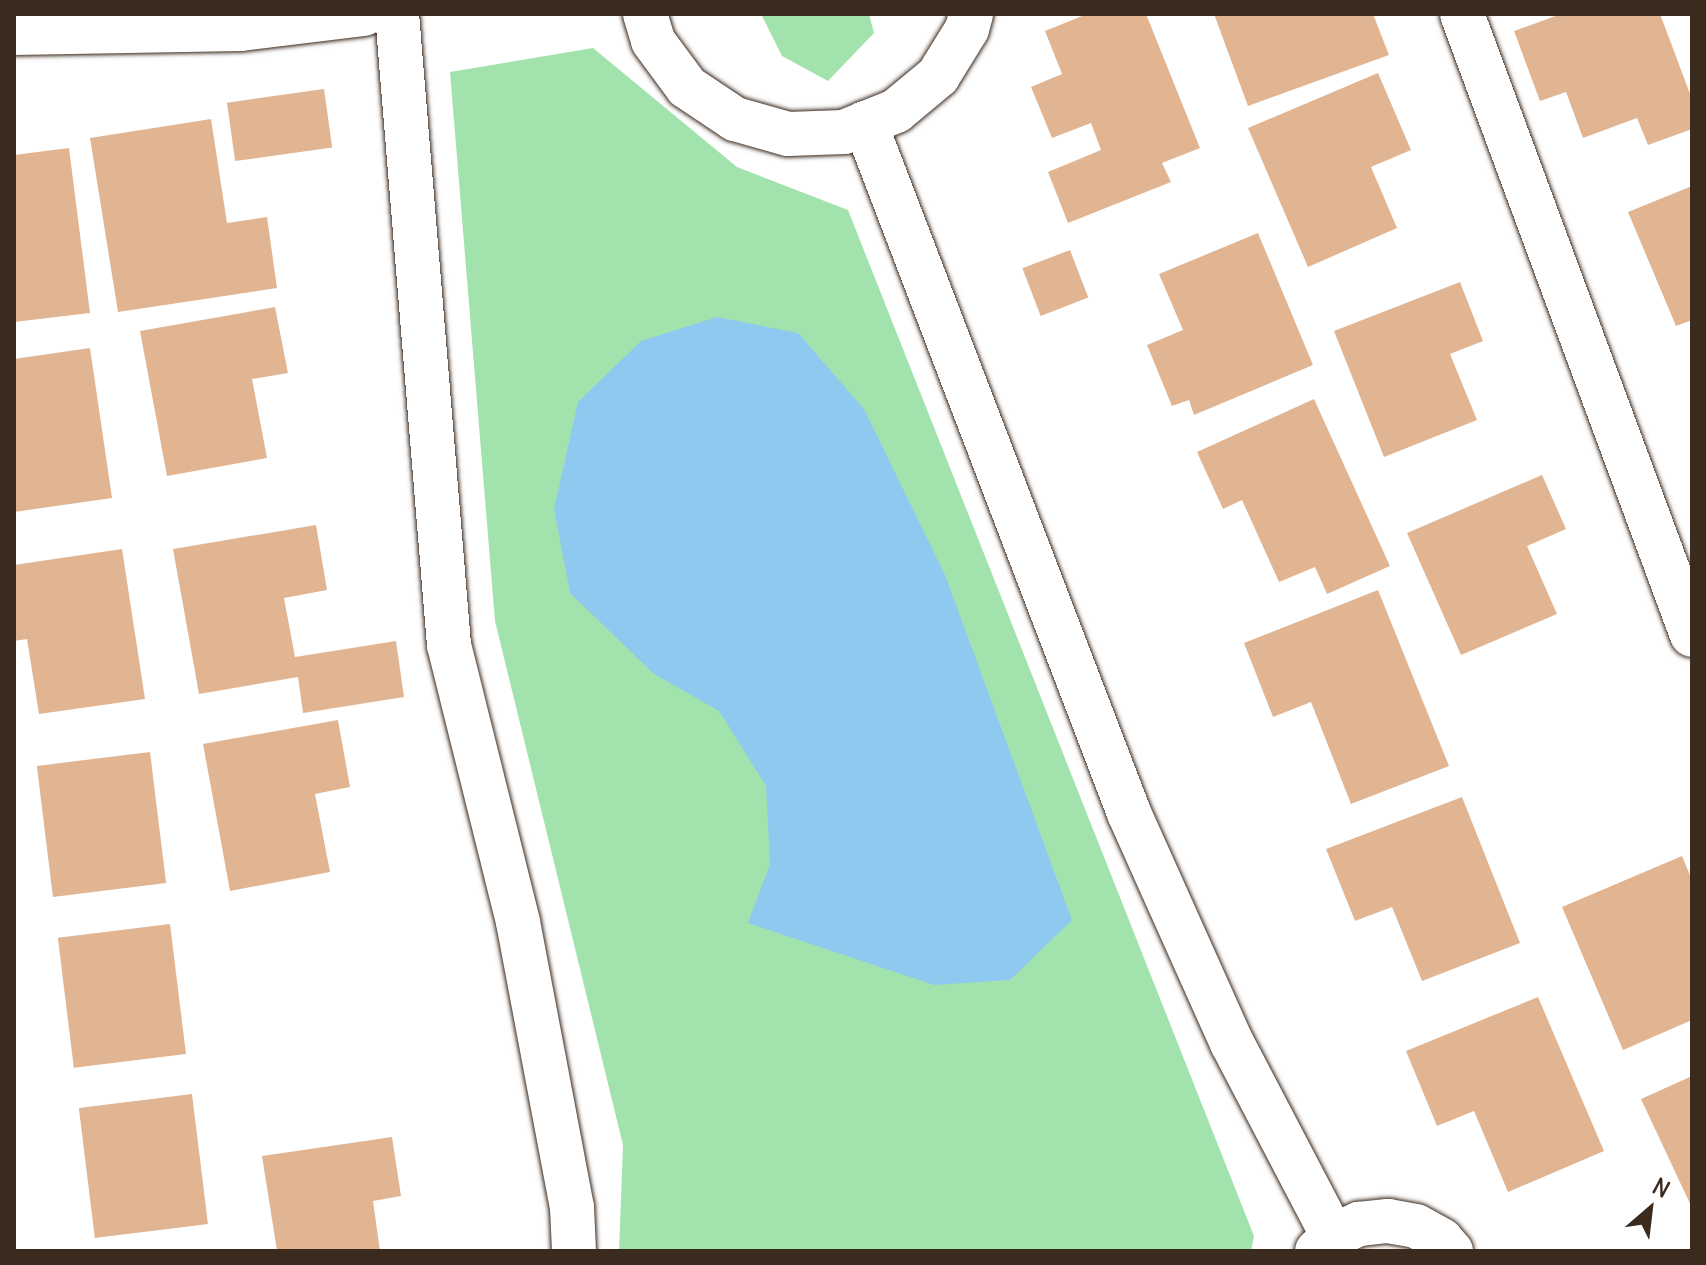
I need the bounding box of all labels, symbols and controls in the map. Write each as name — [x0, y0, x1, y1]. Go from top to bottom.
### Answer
north arrow — [1610, 1169, 1690, 1249]
text: N — [1648, 1172, 1675, 1204]

